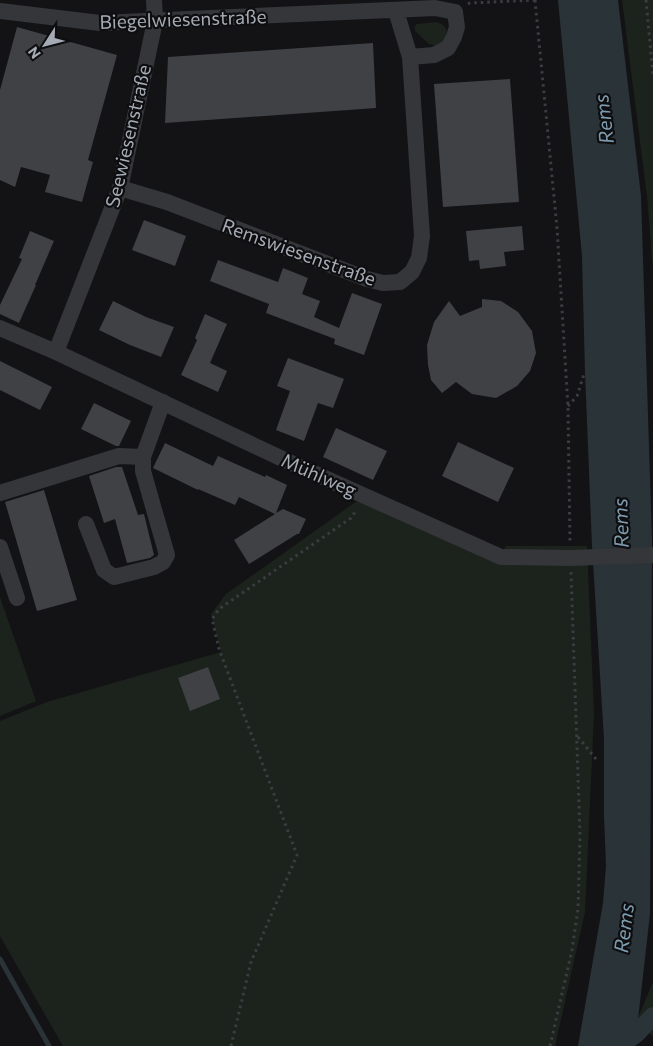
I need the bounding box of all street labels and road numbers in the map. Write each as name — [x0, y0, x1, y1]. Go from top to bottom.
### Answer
street label: Biegelwiesenstraße — [99, 4, 267, 33]
street label: Seewiesenstraße — [100, 62, 155, 210]
street label: Remswiesenstraße — [219, 213, 379, 290]
street label: Mühlweg — [278, 448, 360, 501]

